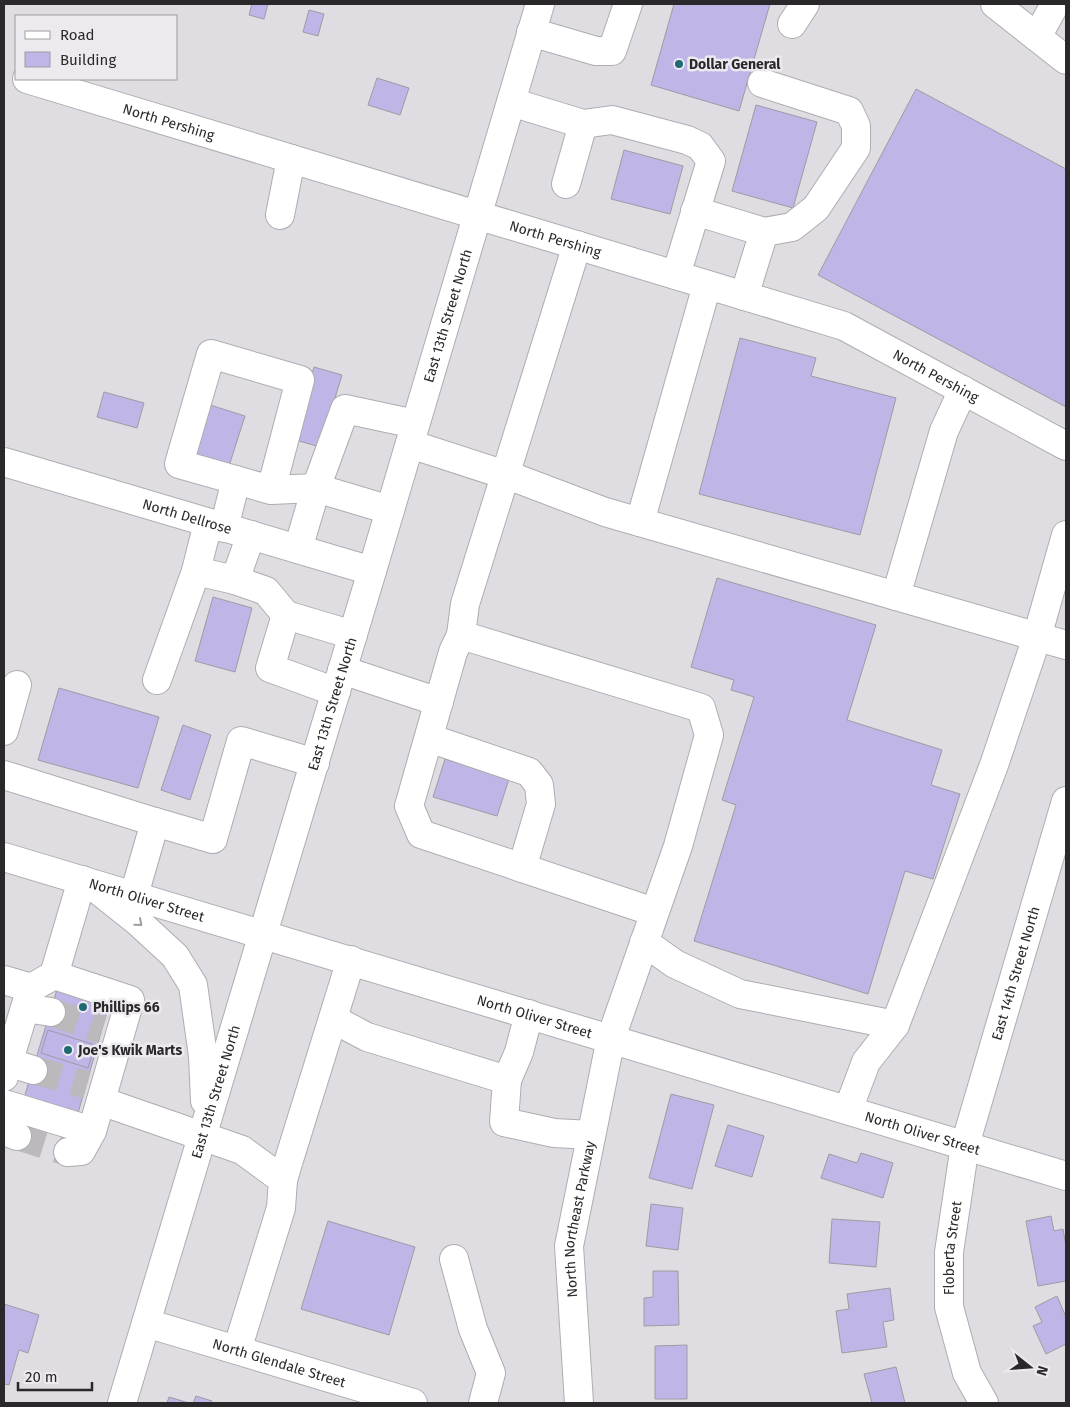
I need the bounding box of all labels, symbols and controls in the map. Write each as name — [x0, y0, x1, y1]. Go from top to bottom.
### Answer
legend — [15, 15, 178, 80]
text: Road — [60, 26, 95, 44]
text: Building — [60, 51, 116, 69]
place label: Dollar General — [689, 56, 781, 73]
marker: Dollar General — [673, 58, 685, 70]
street label: North Pershing — [121, 100, 217, 144]
street label: North Pershing — [507, 217, 604, 261]
street label: East 13th Street North — [420, 247, 476, 385]
street label: North Pershing — [890, 346, 982, 407]
street label: North Dellrose — [140, 495, 234, 538]
street label: East 13th Street North — [304, 635, 361, 773]
street label: North Oliver Street — [87, 875, 207, 926]
street label: East 14th Street North — [988, 904, 1044, 1042]
one-way arrow — [133, 917, 142, 926]
street label: North Oliver Street — [475, 992, 595, 1042]
place label: Phillips 66 — [93, 999, 160, 1016]
marker: Phillips 66 — [77, 1001, 89, 1013]
street label: East 13th Street North — [188, 1023, 244, 1161]
place label: Joe's Kwik Marts — [77, 1042, 182, 1059]
marker: Joe's Kwik Marts — [62, 1044, 74, 1056]
street label: North Oliver Street — [863, 1108, 983, 1159]
street label: North Northeast Parkway — [561, 1139, 599, 1298]
street label: Floberta Street — [941, 1199, 966, 1295]
street label: North Glendale Street — [210, 1335, 349, 1392]
north arrow — [1005, 1342, 1055, 1392]
scale bar — [18, 1360, 91, 1392]
text: N — [1032, 1364, 1051, 1378]
text: 20 m — [25, 1368, 58, 1386]

